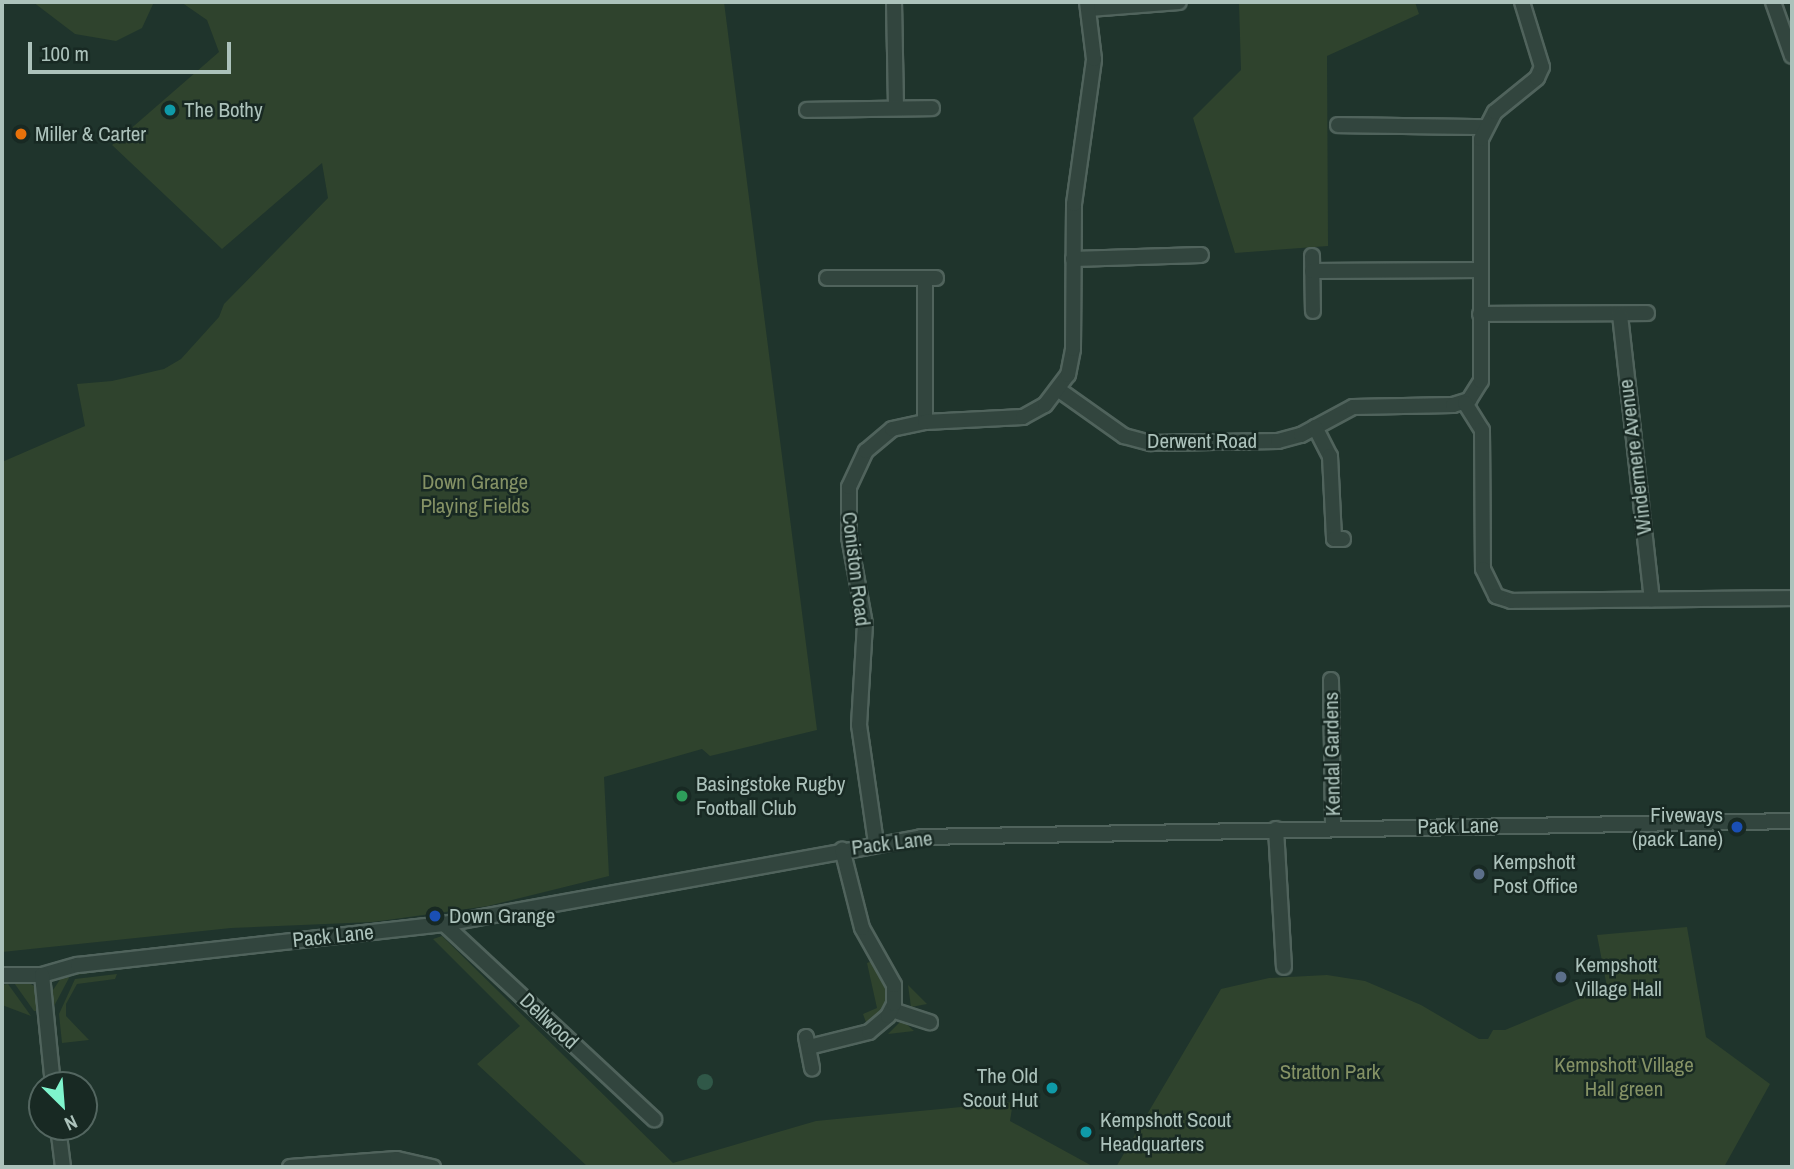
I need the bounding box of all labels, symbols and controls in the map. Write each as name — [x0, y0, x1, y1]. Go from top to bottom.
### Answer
scale bar — [32, 28, 234, 72]
text: 100 m — [41, 39, 89, 68]
place label: The Bothy — [184, 97, 262, 123]
marker: The Bothy — [162, 102, 178, 118]
place label: Miller & Carter — [35, 121, 146, 147]
marker: Miller & Carter — [13, 126, 29, 142]
street label: Windermere Avenue — [1613, 377, 1657, 537]
street label: Derwent Road — [1147, 428, 1257, 454]
park label: Down Grange Playing Fields — [420, 469, 530, 519]
street label: Coniston Road — [836, 510, 876, 628]
street label: Kendal Gardens — [1318, 692, 1346, 816]
place label: Basingstoke Rugby Football Club — [696, 771, 845, 821]
marker: Basingstoke Rugby Football Club — [674, 788, 690, 804]
place label: Fiveways (pack Lane) — [1632, 802, 1723, 852]
street label: Pack Lane — [1417, 813, 1499, 839]
marker: Fiveways (pack Lane) — [1729, 819, 1745, 835]
street label: Pack Lane — [850, 826, 934, 860]
place label: Kempshott Post Office — [1493, 849, 1578, 899]
marker: Kempshott Post Office — [1471, 866, 1487, 882]
place label: Down Grange — [449, 903, 555, 929]
marker: Down Grange — [427, 908, 443, 924]
street label: Pack Lane — [291, 919, 375, 953]
place label: Kempshott Village Hall — [1575, 952, 1662, 1002]
marker: Kempshott Village Hall — [1553, 969, 1569, 985]
street label: Dellwood — [515, 988, 583, 1054]
park label: Kempshott Village Hall green — [1554, 1052, 1694, 1102]
park label: Stratton Park — [1280, 1059, 1380, 1085]
place label: The Old Scout Hut — [962, 1063, 1038, 1113]
north arrow — [28, 1071, 98, 1141]
marker: The Old Scout Hut — [1044, 1080, 1060, 1096]
place label: Kempshott Scout Headquarters — [1100, 1107, 1231, 1157]
text: N — [60, 1109, 82, 1137]
marker: Kempshott Scout Headquarters — [1078, 1124, 1094, 1140]

